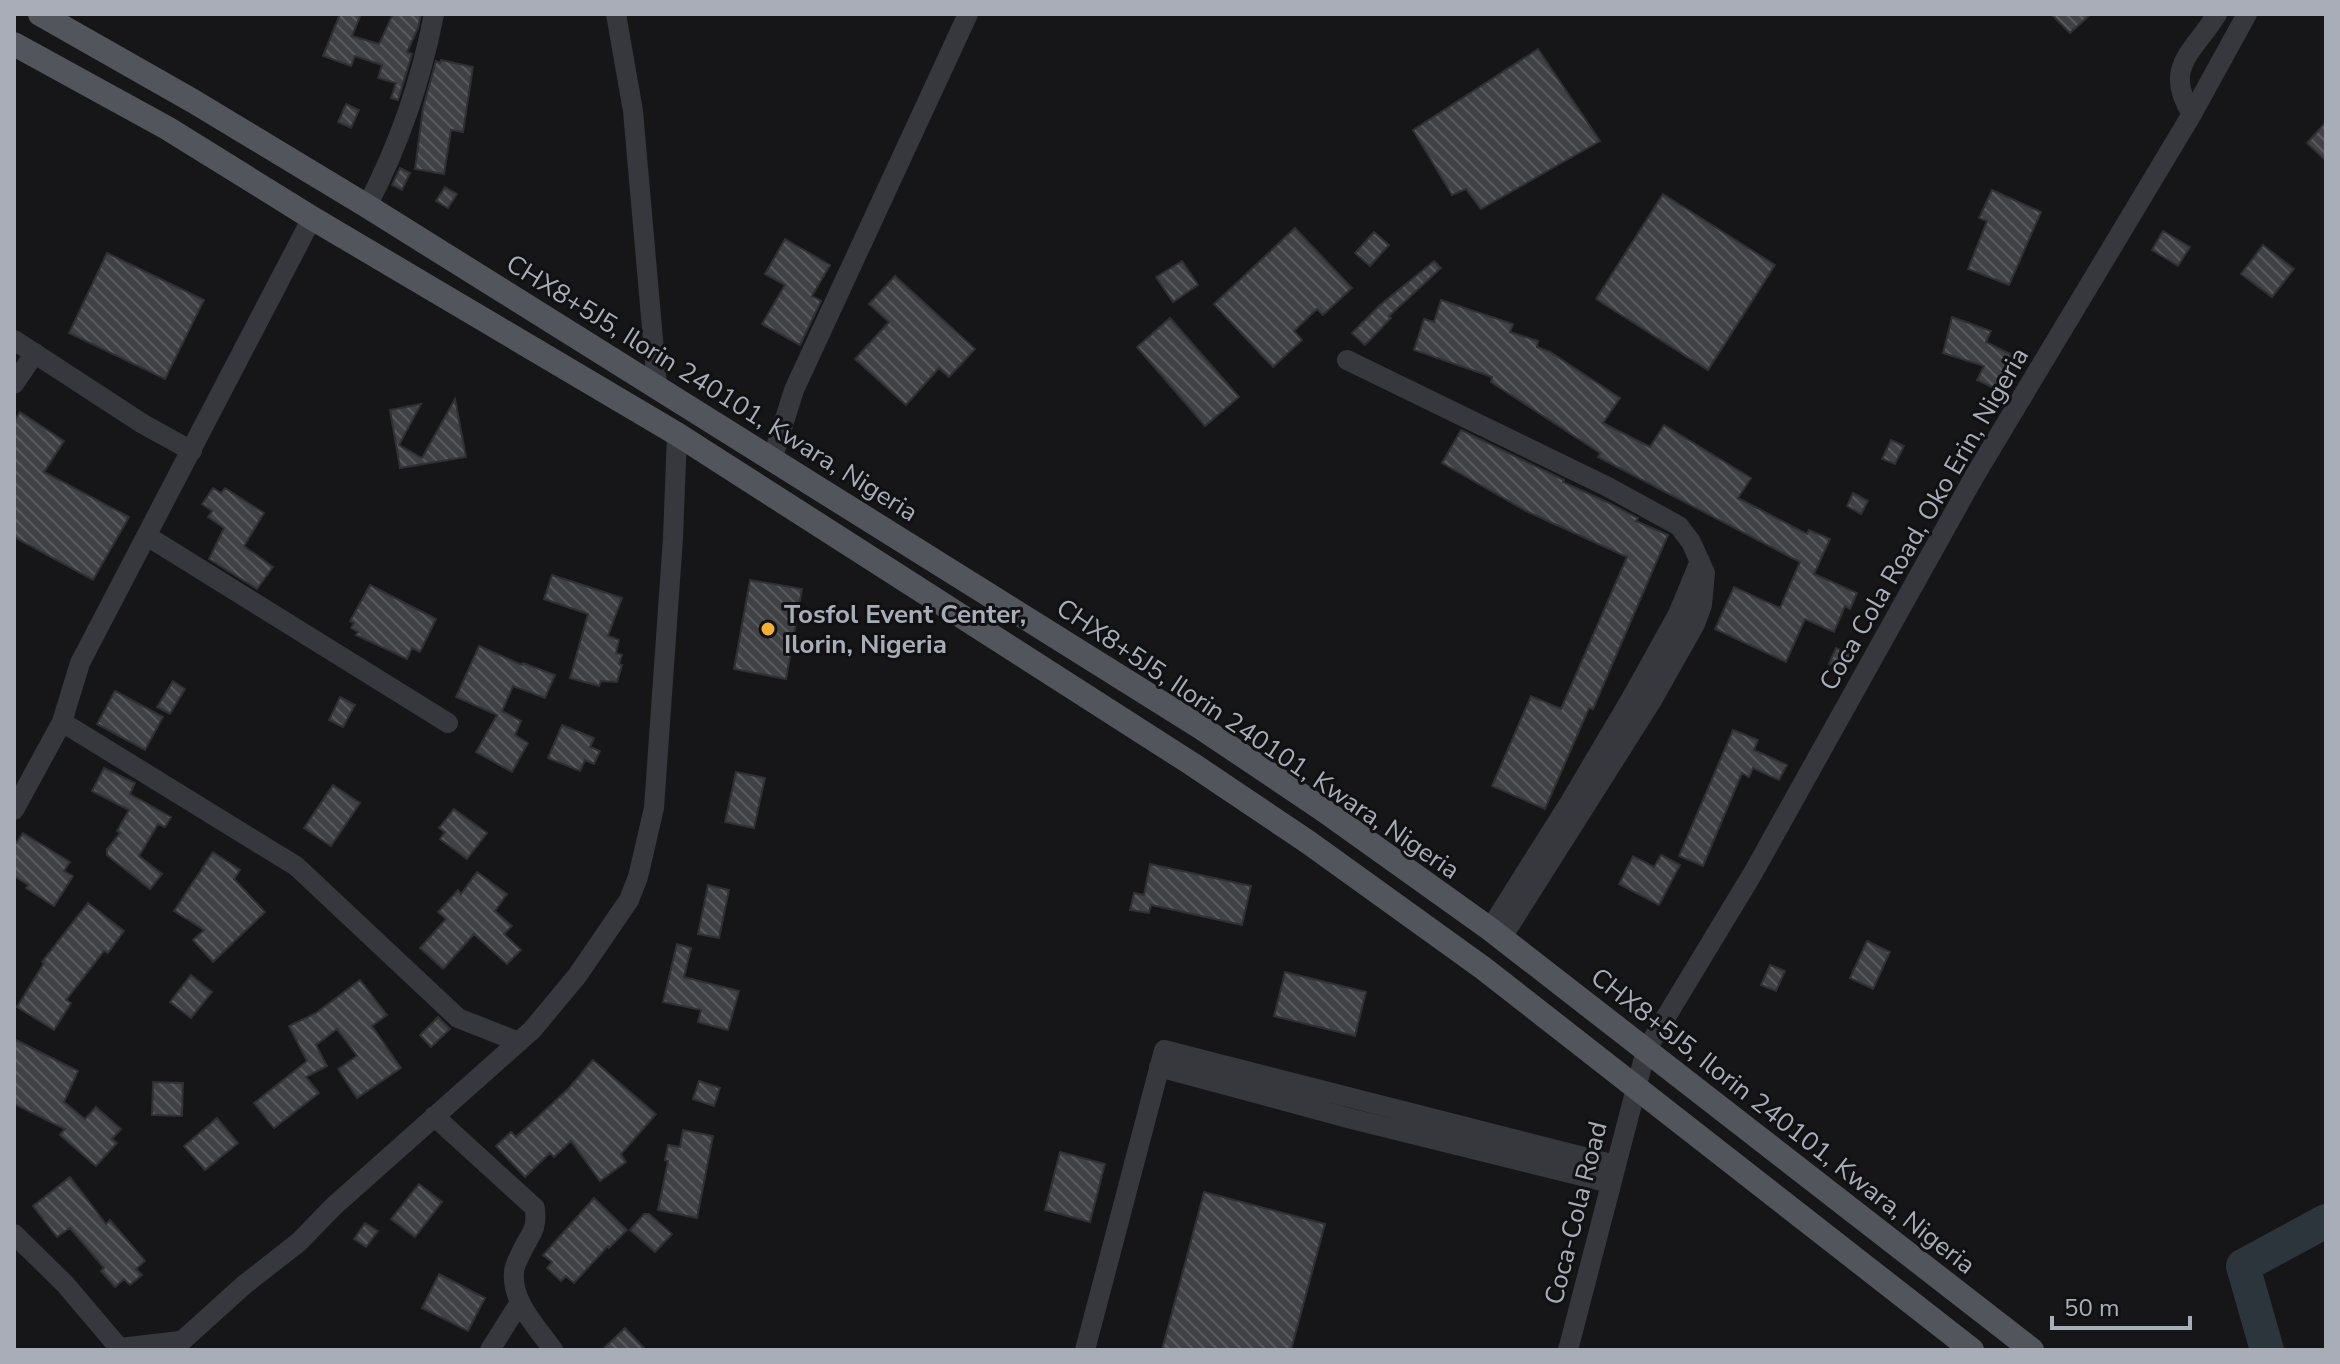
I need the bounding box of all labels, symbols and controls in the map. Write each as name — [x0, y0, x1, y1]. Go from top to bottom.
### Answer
street label: CHX8+5J5, Ilorin 240101, Kwara, Nigeria — [500, 246, 924, 530]
street label: Coca Cola Road, Oko Erin, Nigeria — [1811, 341, 2037, 697]
street label: CHX8+5J5, Ilorin 240101, Kwara, Nigeria — [1050, 590, 1466, 888]
place label: Tosfol Event Center, Ilorin, Nigeria — [784, 597, 1026, 662]
marker: Tosfol Event Center, Ilorin, Nigeria — [759, 620, 777, 638]
street label: CHX8+5J5, Ilorin 240101, Kwara, Nigeria — [1583, 960, 1983, 1282]
street label: Coca-Cola Road — [1536, 1118, 1616, 1308]
scale bar — [2052, 1280, 2190, 1330]
text: 50 m — [2064, 1292, 2120, 1324]

